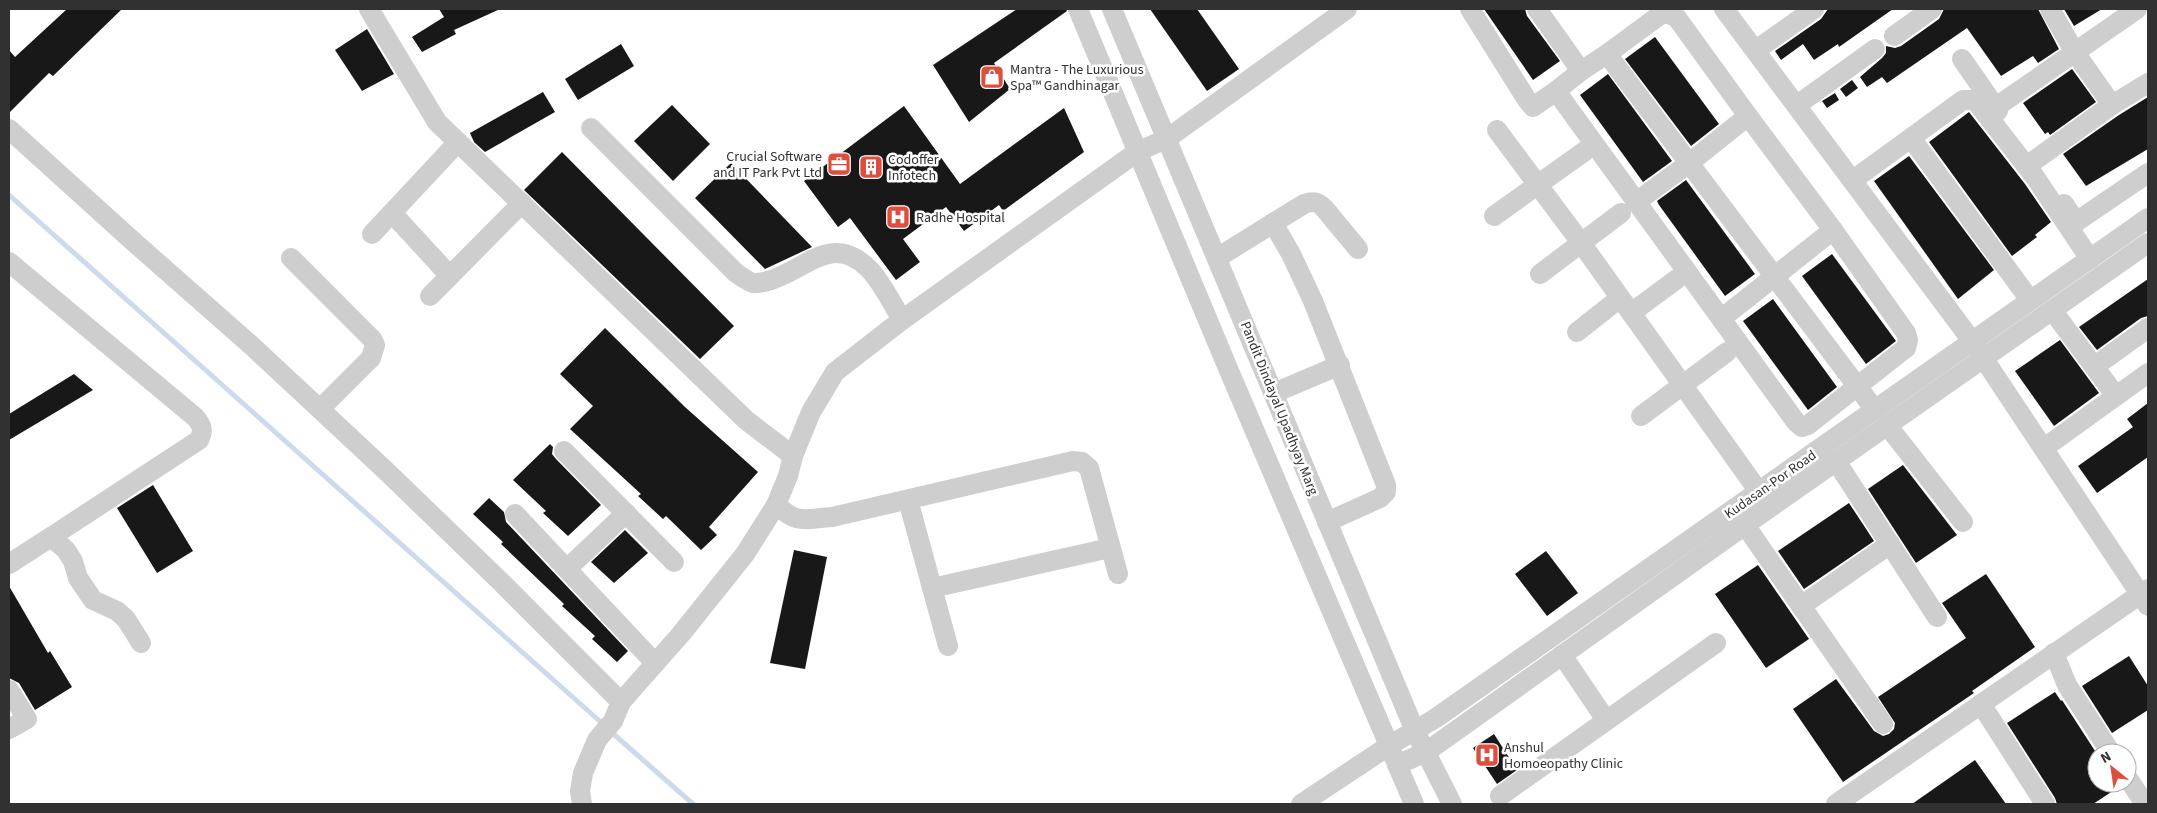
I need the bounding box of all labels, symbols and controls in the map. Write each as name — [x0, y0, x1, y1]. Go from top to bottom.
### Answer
place label: Mantra - The Luxurious Spa™ Gandhinagar — [1010, 60, 1144, 96]
shop icon: Mantra - The Luxurious Spa™ Gandhinagar — [979, 64, 1005, 90]
place label: Crucial Software and IT Park Pvt Ltd — [713, 147, 822, 183]
place label: Codoffer Infotech — [888, 150, 939, 186]
office icon: Crucial Software and IT Park Pvt Ltd — [826, 151, 852, 177]
building icon: Codoffer Infotech — [858, 154, 884, 180]
hospital icon: Radhe Hospital — [885, 204, 911, 230]
place label: Radhe Hospital — [916, 208, 1005, 228]
street label: Pandit Dindayal Upadhyay Marg — [1235, 319, 1323, 498]
street label: Kudasan-Por Road — [1721, 446, 1821, 524]
place label: Anshul Homoeopathy Clinic — [1504, 738, 1624, 774]
hospital icon: Anshul Homoeopathy Clinic — [1474, 742, 1500, 768]
north arrow — [2087, 743, 2137, 793]
text: N — [2097, 747, 2115, 769]

